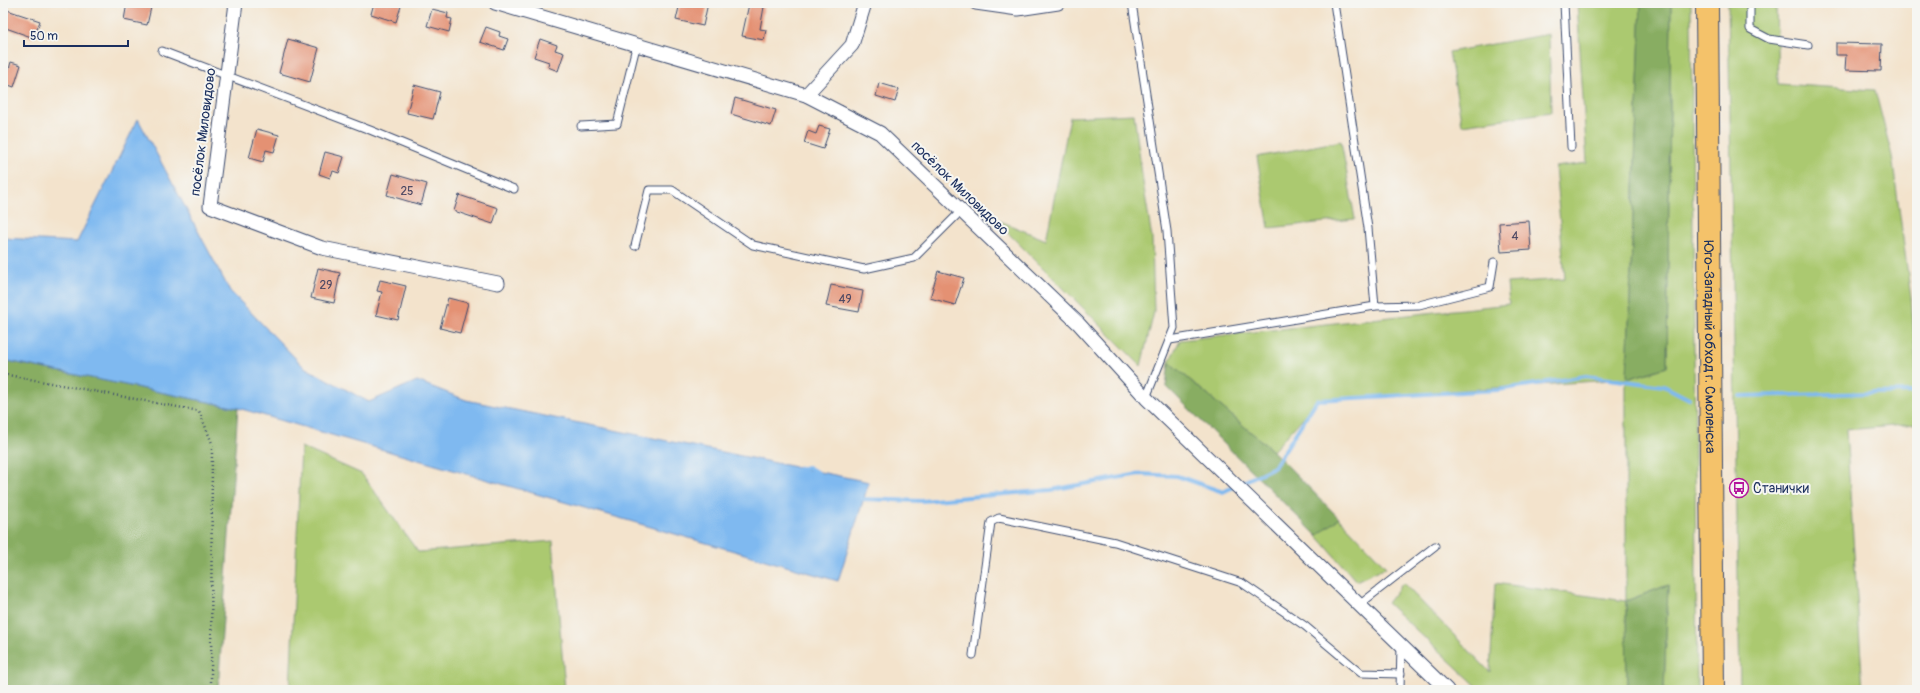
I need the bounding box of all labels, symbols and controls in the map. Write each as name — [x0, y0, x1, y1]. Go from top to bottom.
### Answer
scale bar — [24, 22, 128, 48]
text: 50 m — [30, 29, 58, 44]
street label: посёлок Миловидово — [187, 66, 219, 197]
street label: посёлок Миловидово — [908, 137, 1013, 239]
house number: 25 — [400, 184, 414, 199]
house number: 4 — [1512, 229, 1519, 244]
street label: Юго-Западный обход г. Смоленска — [1701, 240, 1719, 454]
house number: 29 — [320, 278, 332, 293]
house number: 49 — [838, 292, 852, 307]
bus stop icon: Станички — [1728, 477, 1750, 499]
place label: Станички — [1753, 480, 1809, 497]

